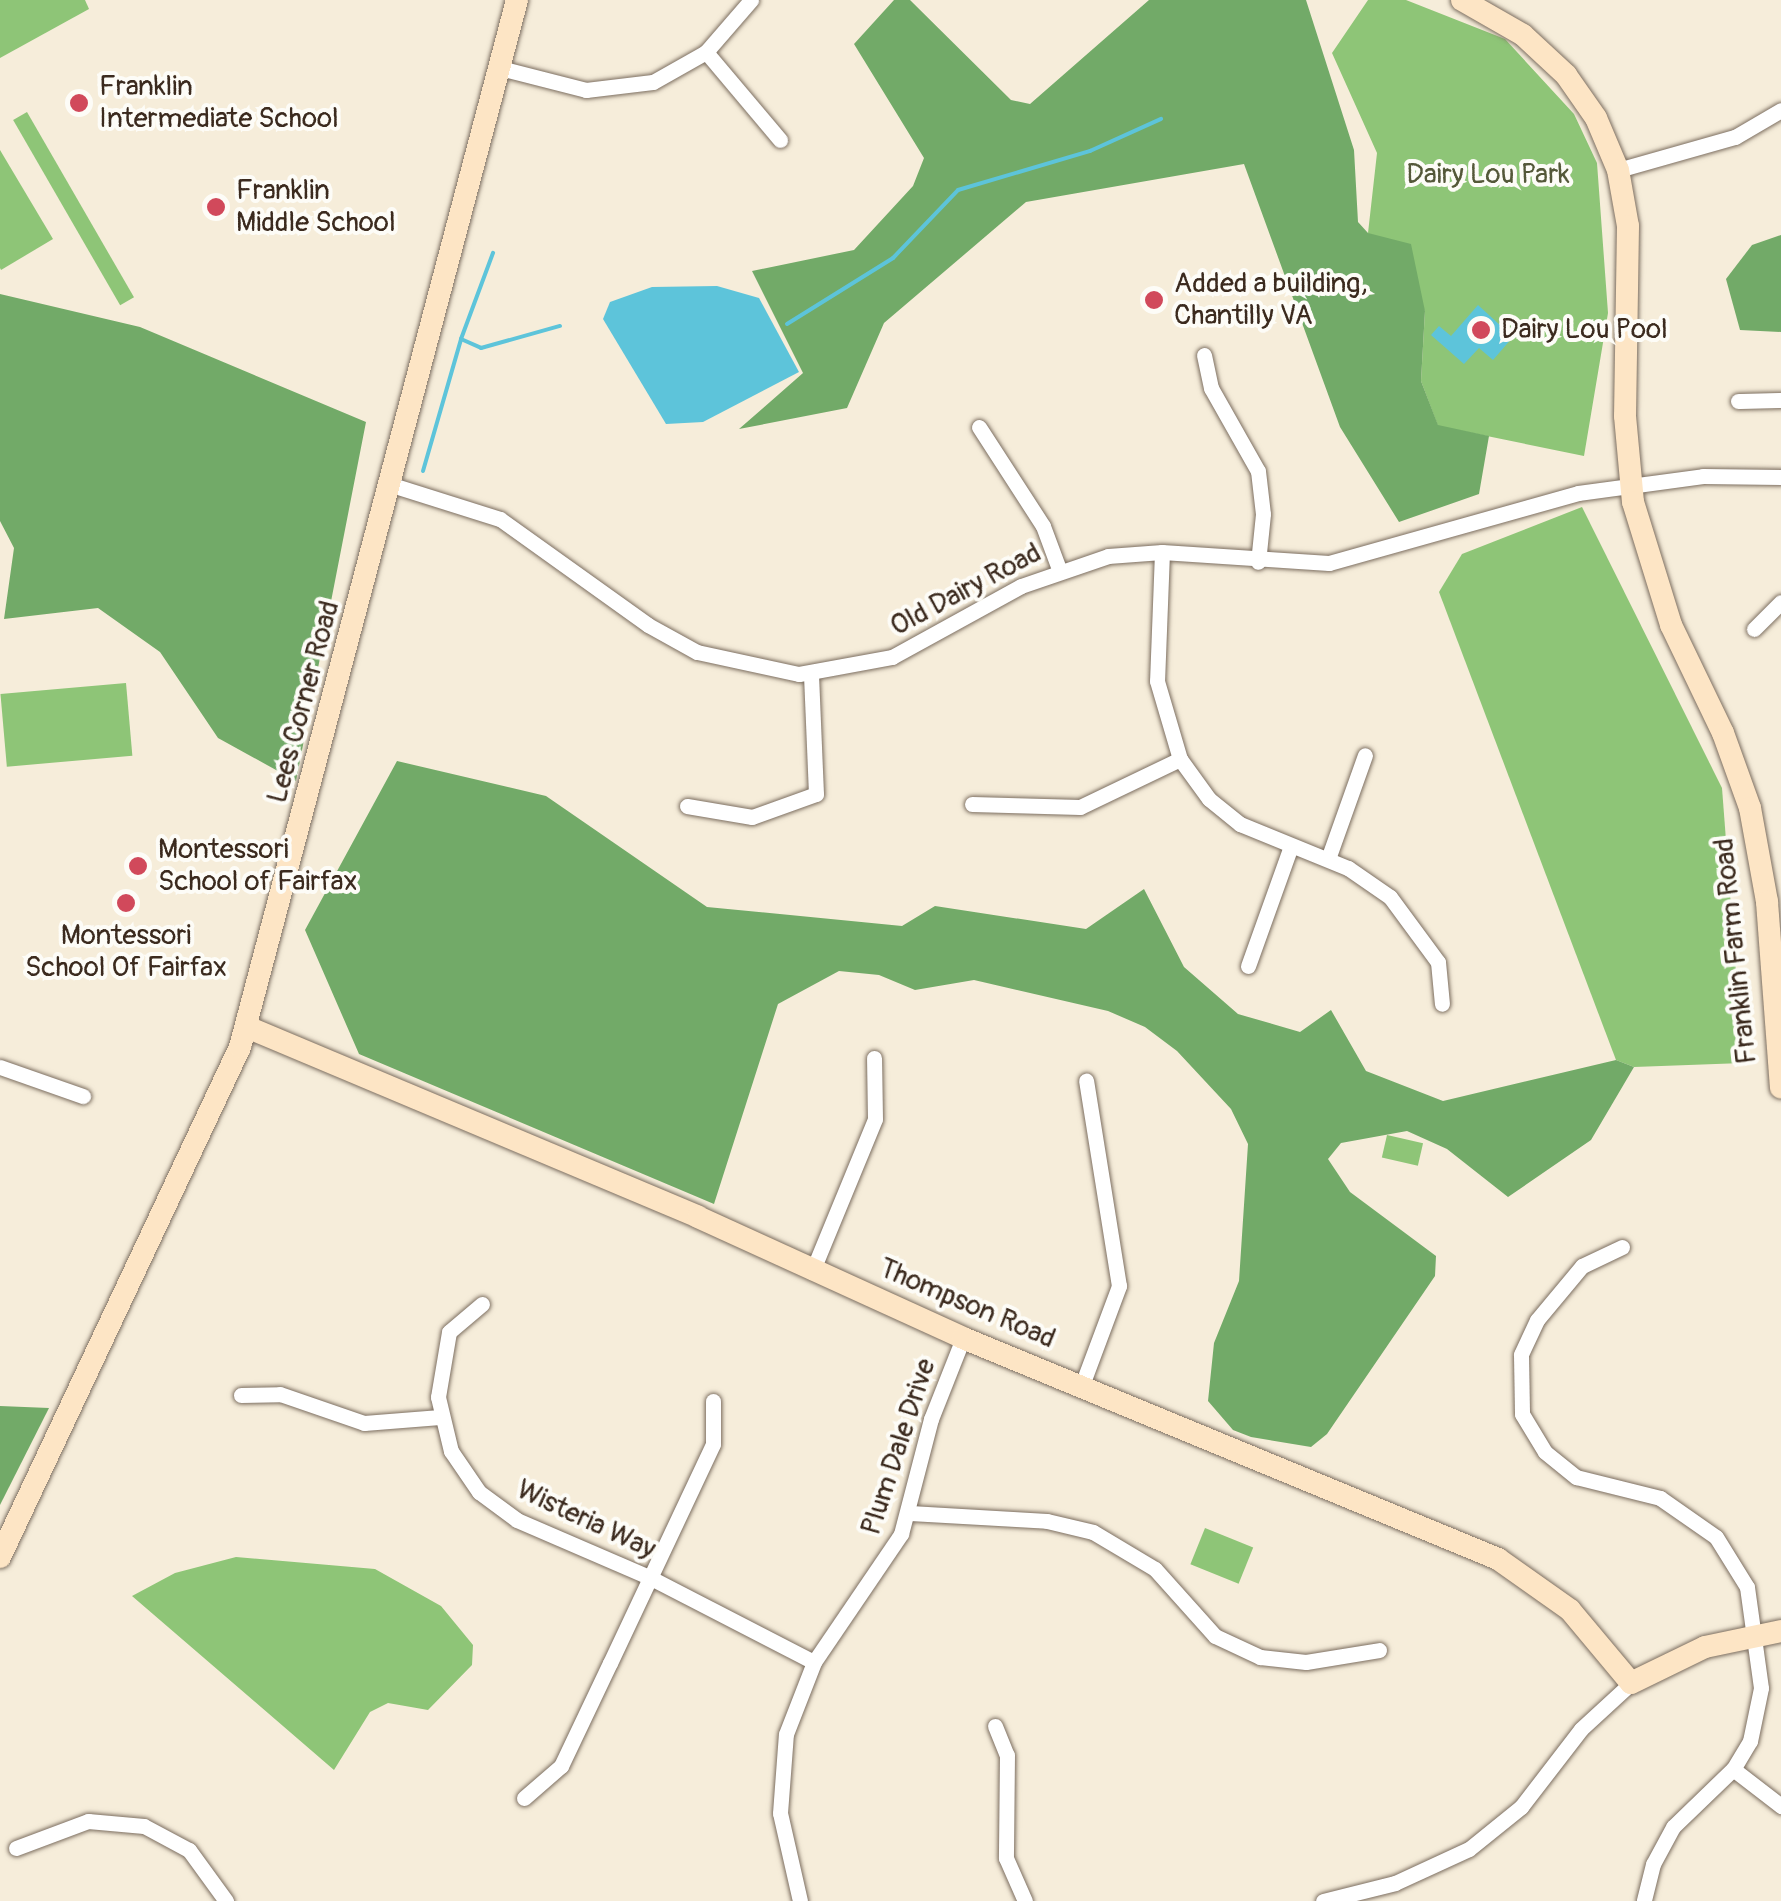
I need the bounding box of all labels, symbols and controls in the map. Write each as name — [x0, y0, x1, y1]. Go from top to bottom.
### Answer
place label: Franklin Intermediate School — [99, 70, 339, 136]
marker: Franklin Intermediate School — [68, 92, 90, 114]
park label: Dairy Lou Park — [1406, 158, 1570, 192]
place label: Franklin Middle School — [236, 174, 396, 240]
marker: Franklin Middle School — [205, 196, 227, 218]
place label: Added a building, Chantilly VA — [1174, 267, 1368, 333]
marker: Added a building, Chantilly VA — [1143, 289, 1165, 311]
place label: Dairy Lou Pool — [1501, 313, 1668, 347]
marker: Dairy Lou Pool — [1470, 319, 1492, 341]
street label: Old Dairy Road — [885, 536, 1047, 644]
street label: Lees Corner Road — [261, 597, 347, 807]
place label: Montessori School of Fairfax — [158, 833, 357, 899]
street label: Franklin Farm Road — [1707, 836, 1765, 1066]
marker: Montessori School of Fairfax — [127, 855, 149, 877]
marker: Montessori School Of Fairfax — [115, 892, 137, 914]
place label: Montessori School Of Fairfax — [25, 919, 227, 985]
street label: Thompson Road — [874, 1252, 1060, 1356]
street label: Plum Dale Drive — [855, 1355, 943, 1539]
street label: Wisteria Way — [511, 1473, 661, 1567]

